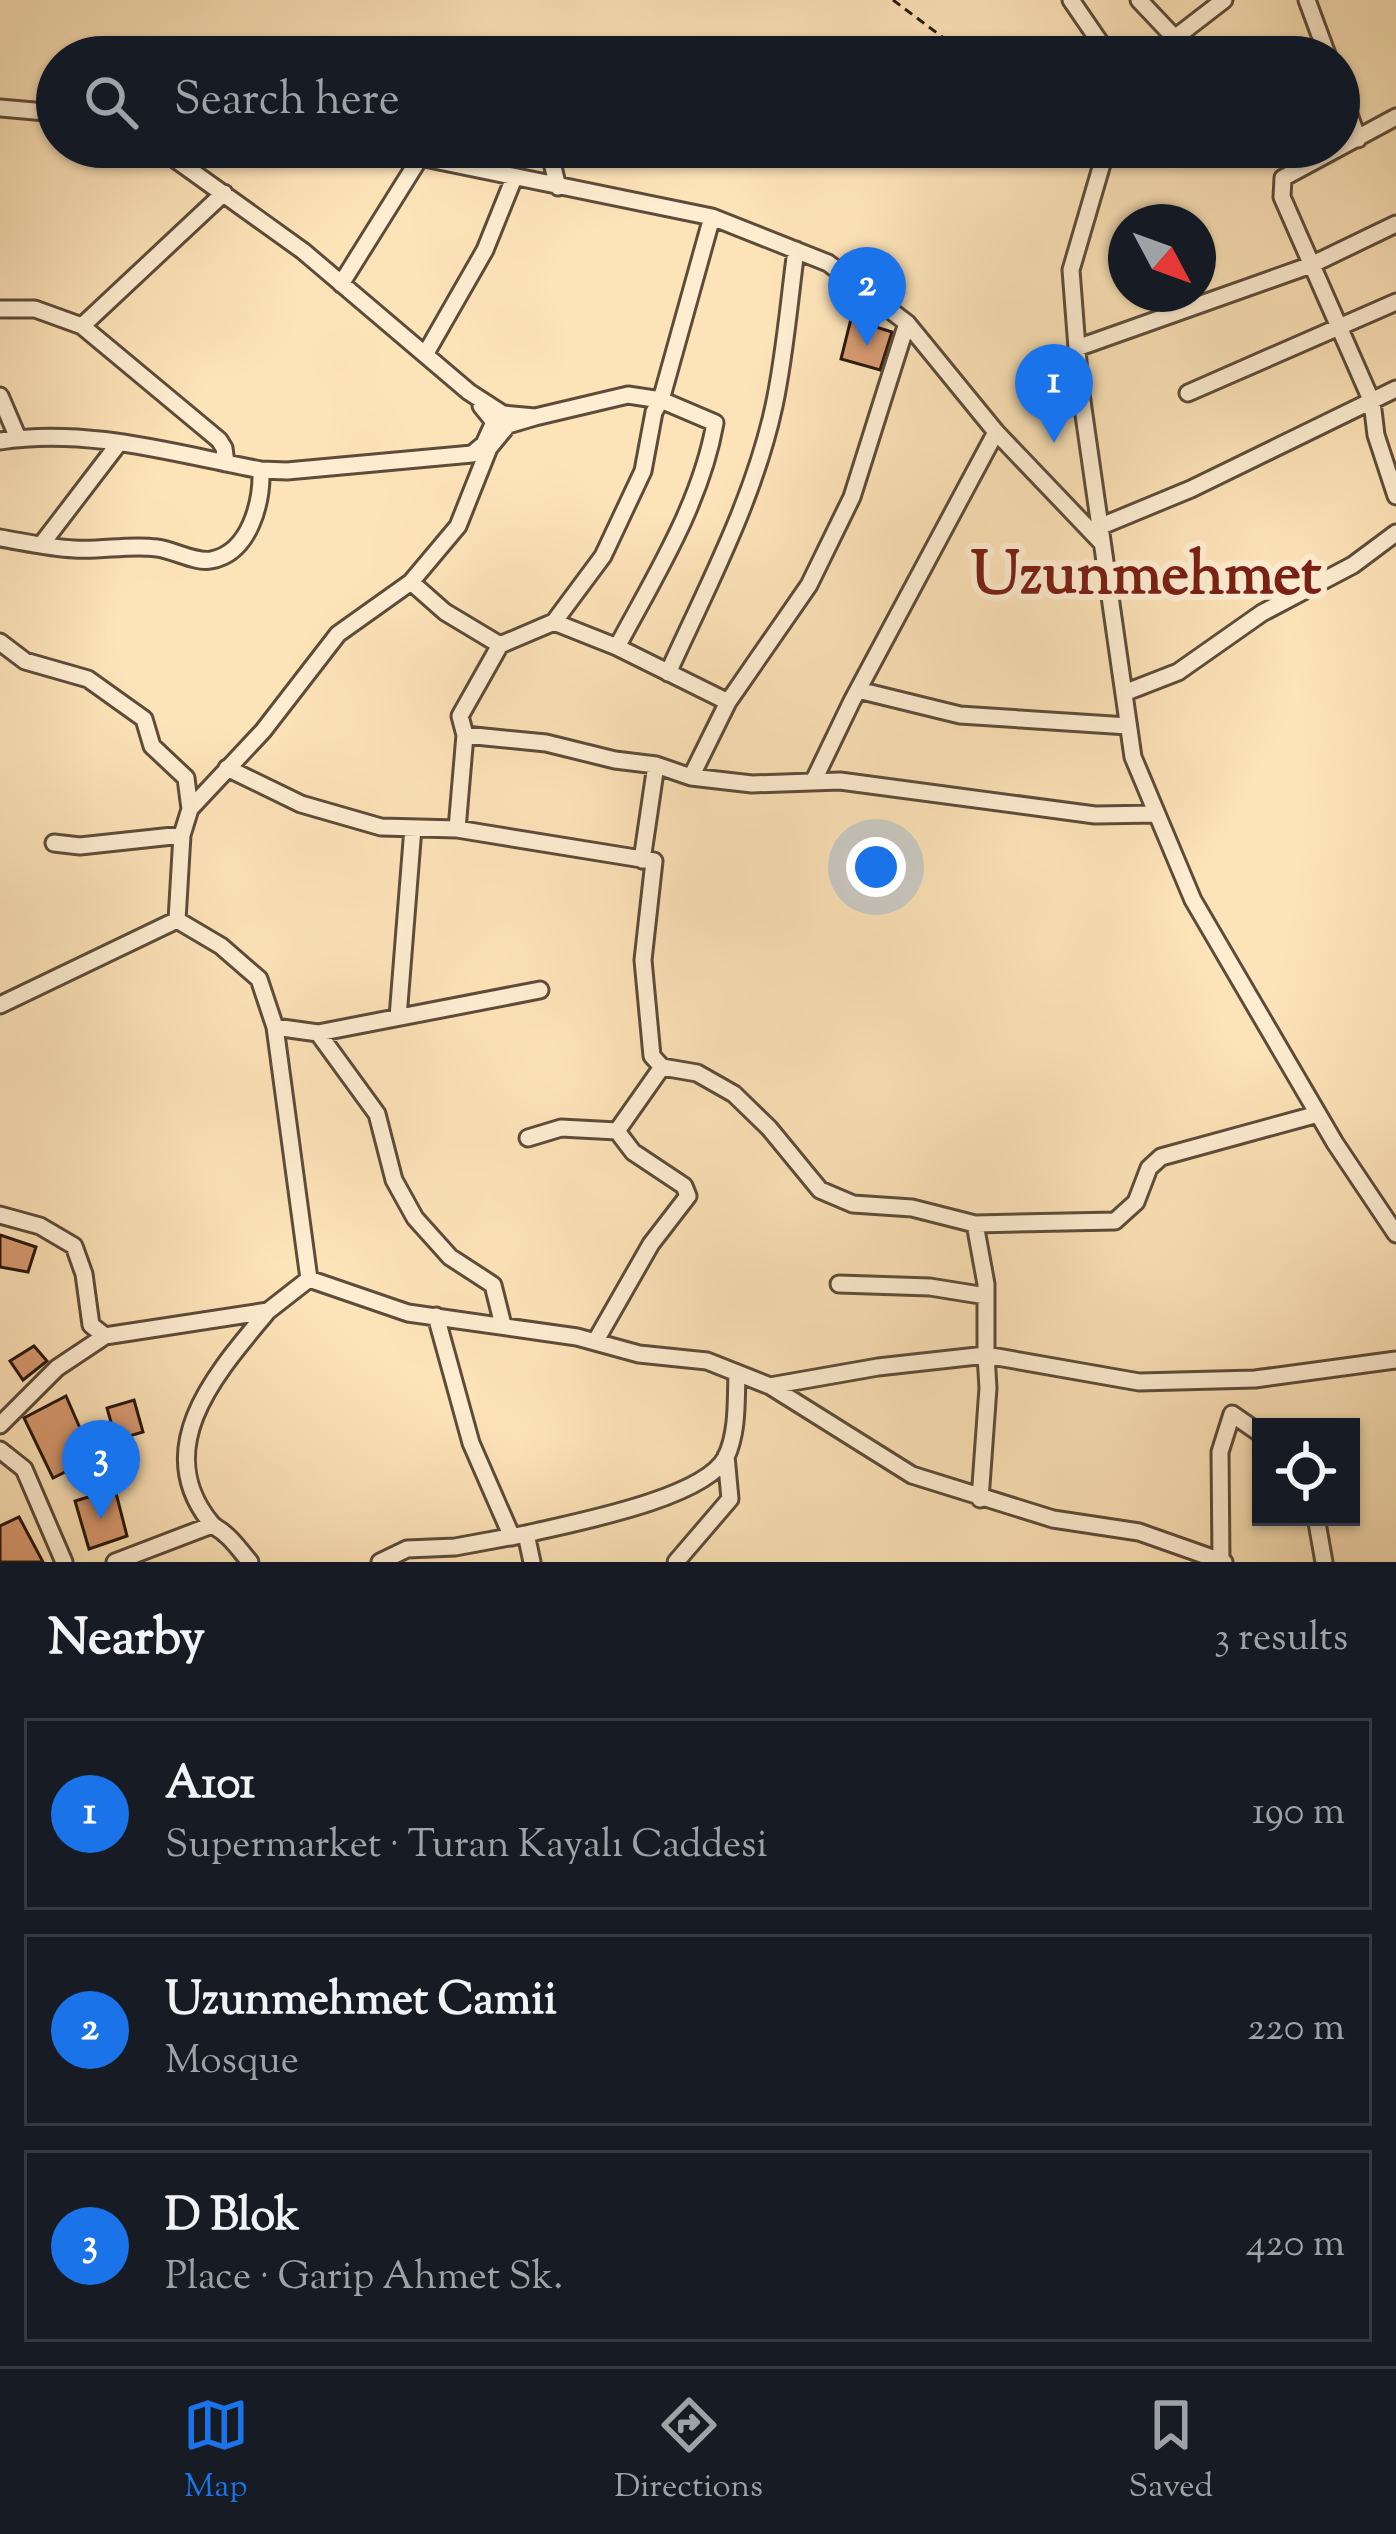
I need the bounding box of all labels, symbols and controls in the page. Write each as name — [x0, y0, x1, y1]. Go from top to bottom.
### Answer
search box — [36, 36, 1360, 168]
icon: search — [78, 69, 144, 135]
text: Search here — [174, 70, 400, 135]
north arrow — [1108, 204, 1216, 312]
pin: 2 — [828, 247, 906, 346]
pin: 1 — [1015, 344, 1093, 443]
district label: Uzunmehmet — [971, 535, 1322, 622]
your location — [846, 837, 906, 897]
map controls — [1252, 1418, 1360, 1526]
button: locate — [1252, 1418, 1360, 1526]
pin: 3 — [62, 1420, 140, 1519]
text: Nearby — [48, 1604, 205, 1677]
text: 3 results — [1214, 1612, 1348, 1668]
text: A101 — [165, 1754, 255, 1819]
text: 1 — [83, 1786, 97, 1842]
text: 190 m — [1252, 1786, 1345, 1842]
text: Supermarket · Turan Kayalı Caddesi — [165, 1819, 767, 1875]
text: Uzunmehmet Camii — [165, 1970, 557, 2035]
text: 2 — [81, 2002, 99, 2058]
text: 220 m — [1247, 2002, 1345, 2058]
text: Mosque — [165, 2035, 299, 2091]
text: D Blok — [165, 2186, 299, 2251]
text: 3 — [82, 2218, 98, 2274]
text: 420 m — [1246, 2218, 1345, 2274]
text: Place · Garip Ahmet Sk. — [165, 2251, 563, 2307]
tab: Map — [183, 2392, 249, 2512]
tab: Directions — [614, 2392, 763, 2512]
tab: Saved — [1129, 2392, 1213, 2512]

